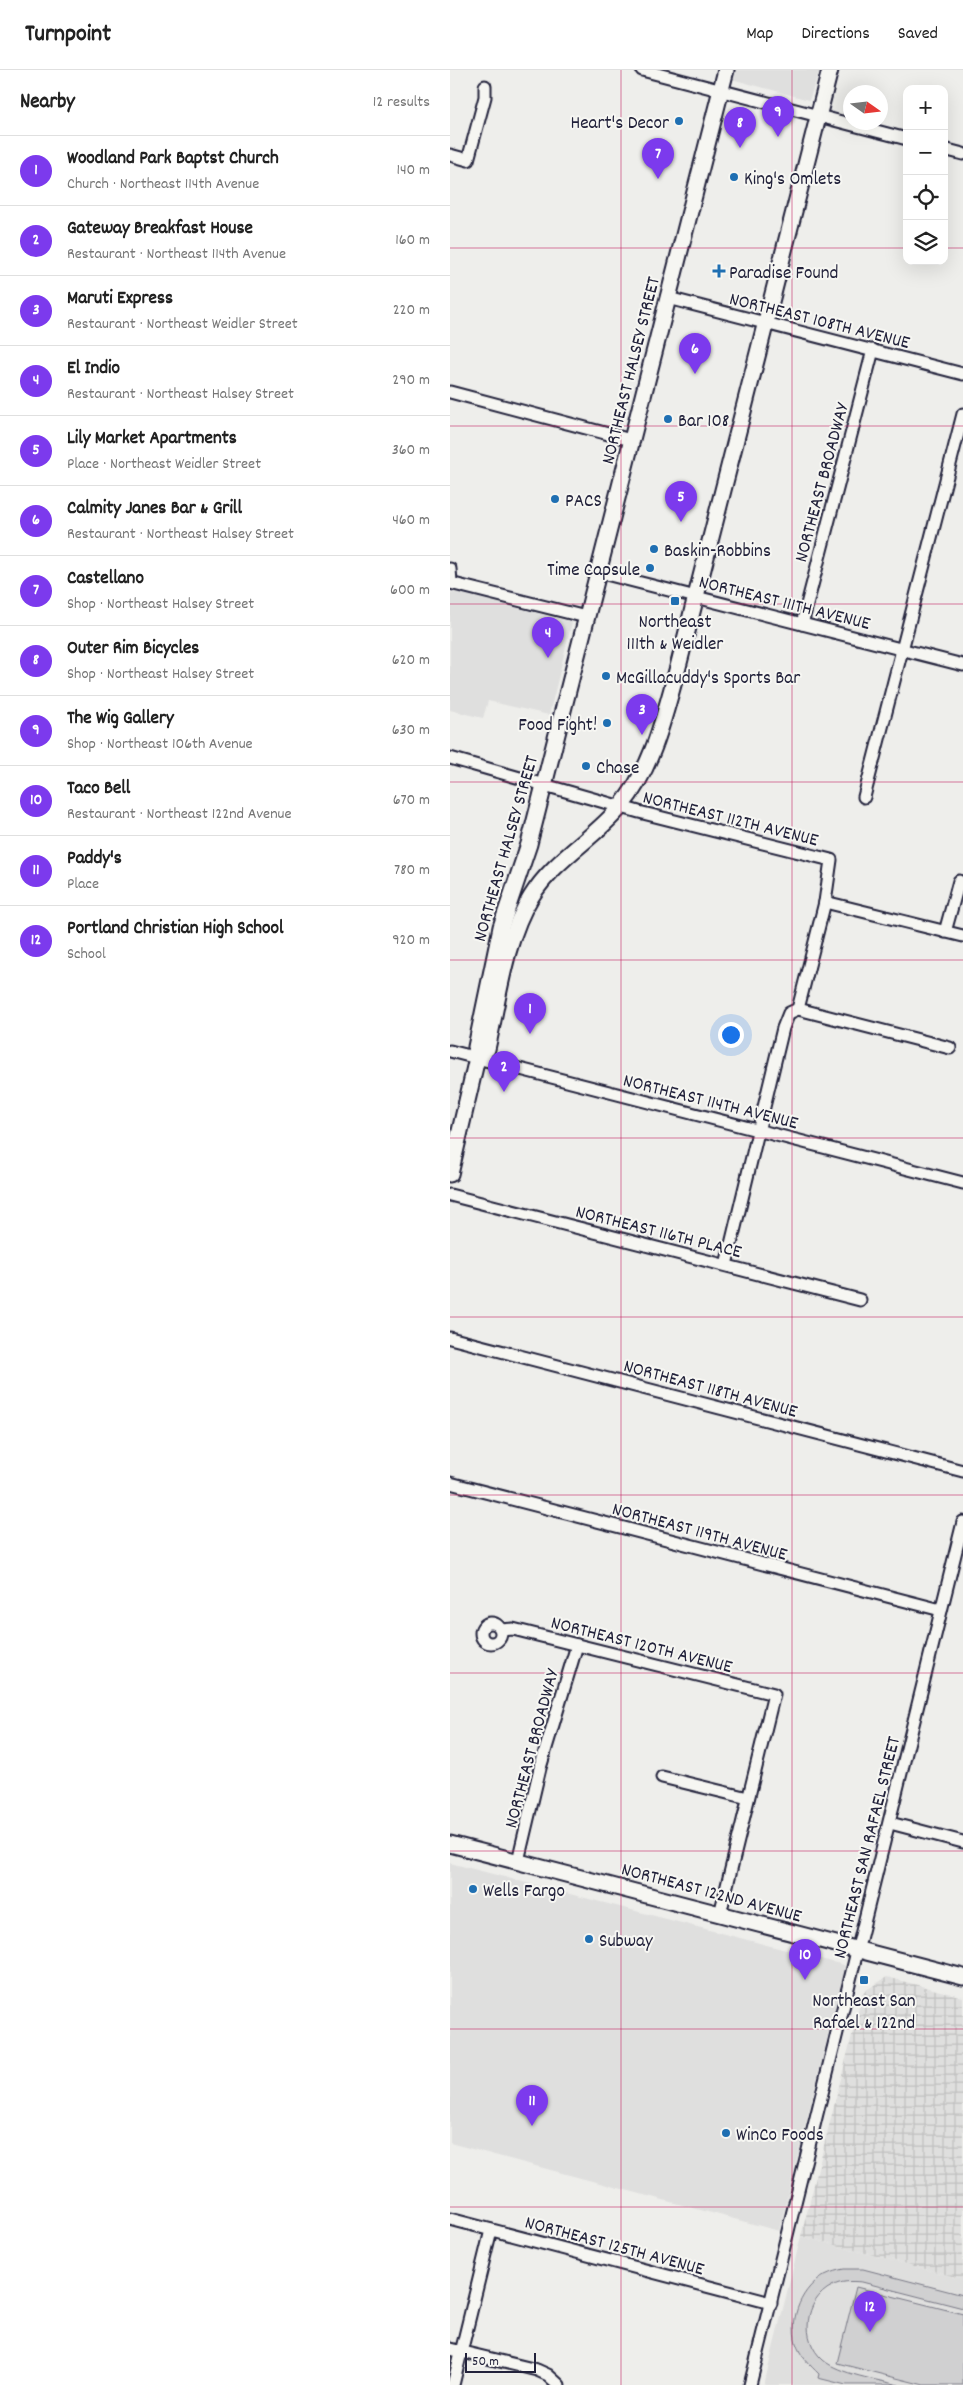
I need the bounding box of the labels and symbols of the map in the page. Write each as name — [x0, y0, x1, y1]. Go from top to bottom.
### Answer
north arrow — [843, 85, 888, 130]
pin: 9 — [762, 96, 794, 137]
pin: 8 — [724, 107, 756, 148]
place label: Heart's Decor — [571, 111, 669, 138]
marker: Heart's Decor — [673, 115, 685, 127]
pin: 7 — [642, 138, 674, 179]
place label: King's Omlets — [744, 167, 841, 194]
marker: King's Omlets — [728, 171, 740, 183]
place label: Paradise Found — [729, 261, 838, 288]
marker: Paradise Found — [713, 265, 725, 277]
street label: NORTHEAST HALSEY STREET — [596, 274, 669, 467]
street label: NORTHEAST 108TH AVENUE — [726, 287, 913, 358]
pin: 6 — [679, 333, 711, 374]
street label: NORTHEAST BROADWAY — [789, 399, 858, 566]
place label: Bar 108 — [678, 409, 729, 436]
marker: Bar 108 — [662, 413, 674, 425]
pin: 5 — [665, 481, 697, 522]
place label: PACS — [565, 489, 602, 516]
marker: PACS — [549, 493, 561, 505]
place label: Baskin-Robbins — [664, 539, 771, 566]
marker: Baskin-Robbins — [648, 543, 660, 555]
place label: Time Capsule — [547, 558, 640, 585]
marker: Time Capsule — [644, 562, 656, 574]
street label: NORTHEAST 111TH AVENUE — [696, 570, 873, 639]
marker: Northeast 111th & Weidler — [669, 595, 681, 607]
place label: Northeast 111th & Weidler — [627, 610, 723, 659]
pin: 4 — [532, 617, 564, 658]
place label: McGillacuddy's Sports Bar — [616, 666, 800, 693]
marker: McGillacuddy's Sports Bar — [600, 670, 612, 682]
pin: 3 — [626, 694, 658, 735]
place label: Food Fight! — [518, 713, 597, 740]
marker: Food Fight! — [601, 717, 613, 729]
street label: NORTHEAST HALSEY STREET — [468, 752, 547, 945]
place label: Chase — [596, 756, 639, 783]
marker: Chase — [580, 760, 592, 772]
street label: NORTHEAST 112TH AVENUE — [640, 786, 821, 855]
pin: 1 — [514, 993, 546, 1034]
your location — [718, 1022, 744, 1048]
pin: 2 — [488, 1051, 520, 1092]
street label: NORTHEAST 114TH AVENUE — [620, 1069, 801, 1138]
street label: NORTHEAST 116TH PLACE — [572, 1200, 744, 1267]
street label: NORTHEAST 118TH AVENUE — [620, 1354, 800, 1427]
street label: NORTHEAST 119TH AVENUE — [609, 1497, 790, 1570]
street label: NORTHEAST 120TH AVENUE — [548, 1611, 735, 1682]
street label: NORTHEAST BROADWAY — [499, 1665, 568, 1832]
street label: NORTHEAST SAN RAFAEL STREET — [828, 1734, 909, 1962]
street label: NORTHEAST 122ND AVENUE — [618, 1857, 805, 1932]
place label: Wells Fargo — [483, 1879, 565, 1906]
marker: Wells Fargo — [467, 1883, 479, 1895]
place label: Subway — [599, 1929, 653, 1956]
marker: Subway — [583, 1933, 595, 1945]
pin: 10 — [789, 1939, 821, 1980]
marker: Northeast San Rafael & 122nd — [858, 1974, 870, 1986]
place label: Northeast San Rafael & 122nd — [812, 1989, 916, 2038]
pin: 11 — [516, 2085, 548, 2126]
place label: WinCo Foods — [736, 2123, 824, 2150]
marker: WinCo Foods — [720, 2127, 732, 2139]
street label: NORTHEAST 125TH AVENUE — [522, 2210, 707, 2284]
pin: 12 — [854, 2291, 886, 2332]
scale bar — [465, 2350, 536, 2373]

